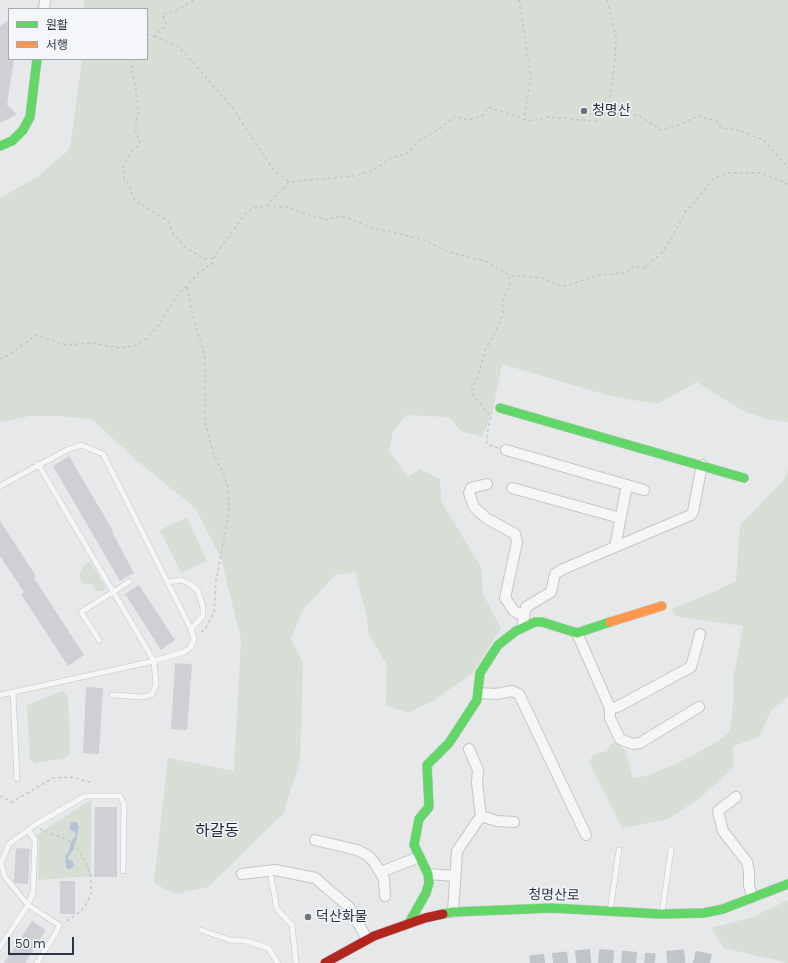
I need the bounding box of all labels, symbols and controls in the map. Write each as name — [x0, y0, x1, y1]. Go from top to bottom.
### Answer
legend — [8, 8, 148, 60]
text: 원활 — [46, 16, 68, 33]
text: 서행 — [46, 36, 68, 53]
place label: 청명산 — [592, 103, 631, 119]
marker: 청명산 — [579, 106, 589, 116]
district label: 하갈동 — [195, 822, 239, 842]
street label: 청명산로 — [528, 887, 580, 905]
place label: 덕산화물 — [316, 909, 368, 925]
marker: 덕산화물 — [303, 912, 313, 922]
scale bar — [10, 929, 76, 955]
text: 50 m — [15, 935, 46, 952]

